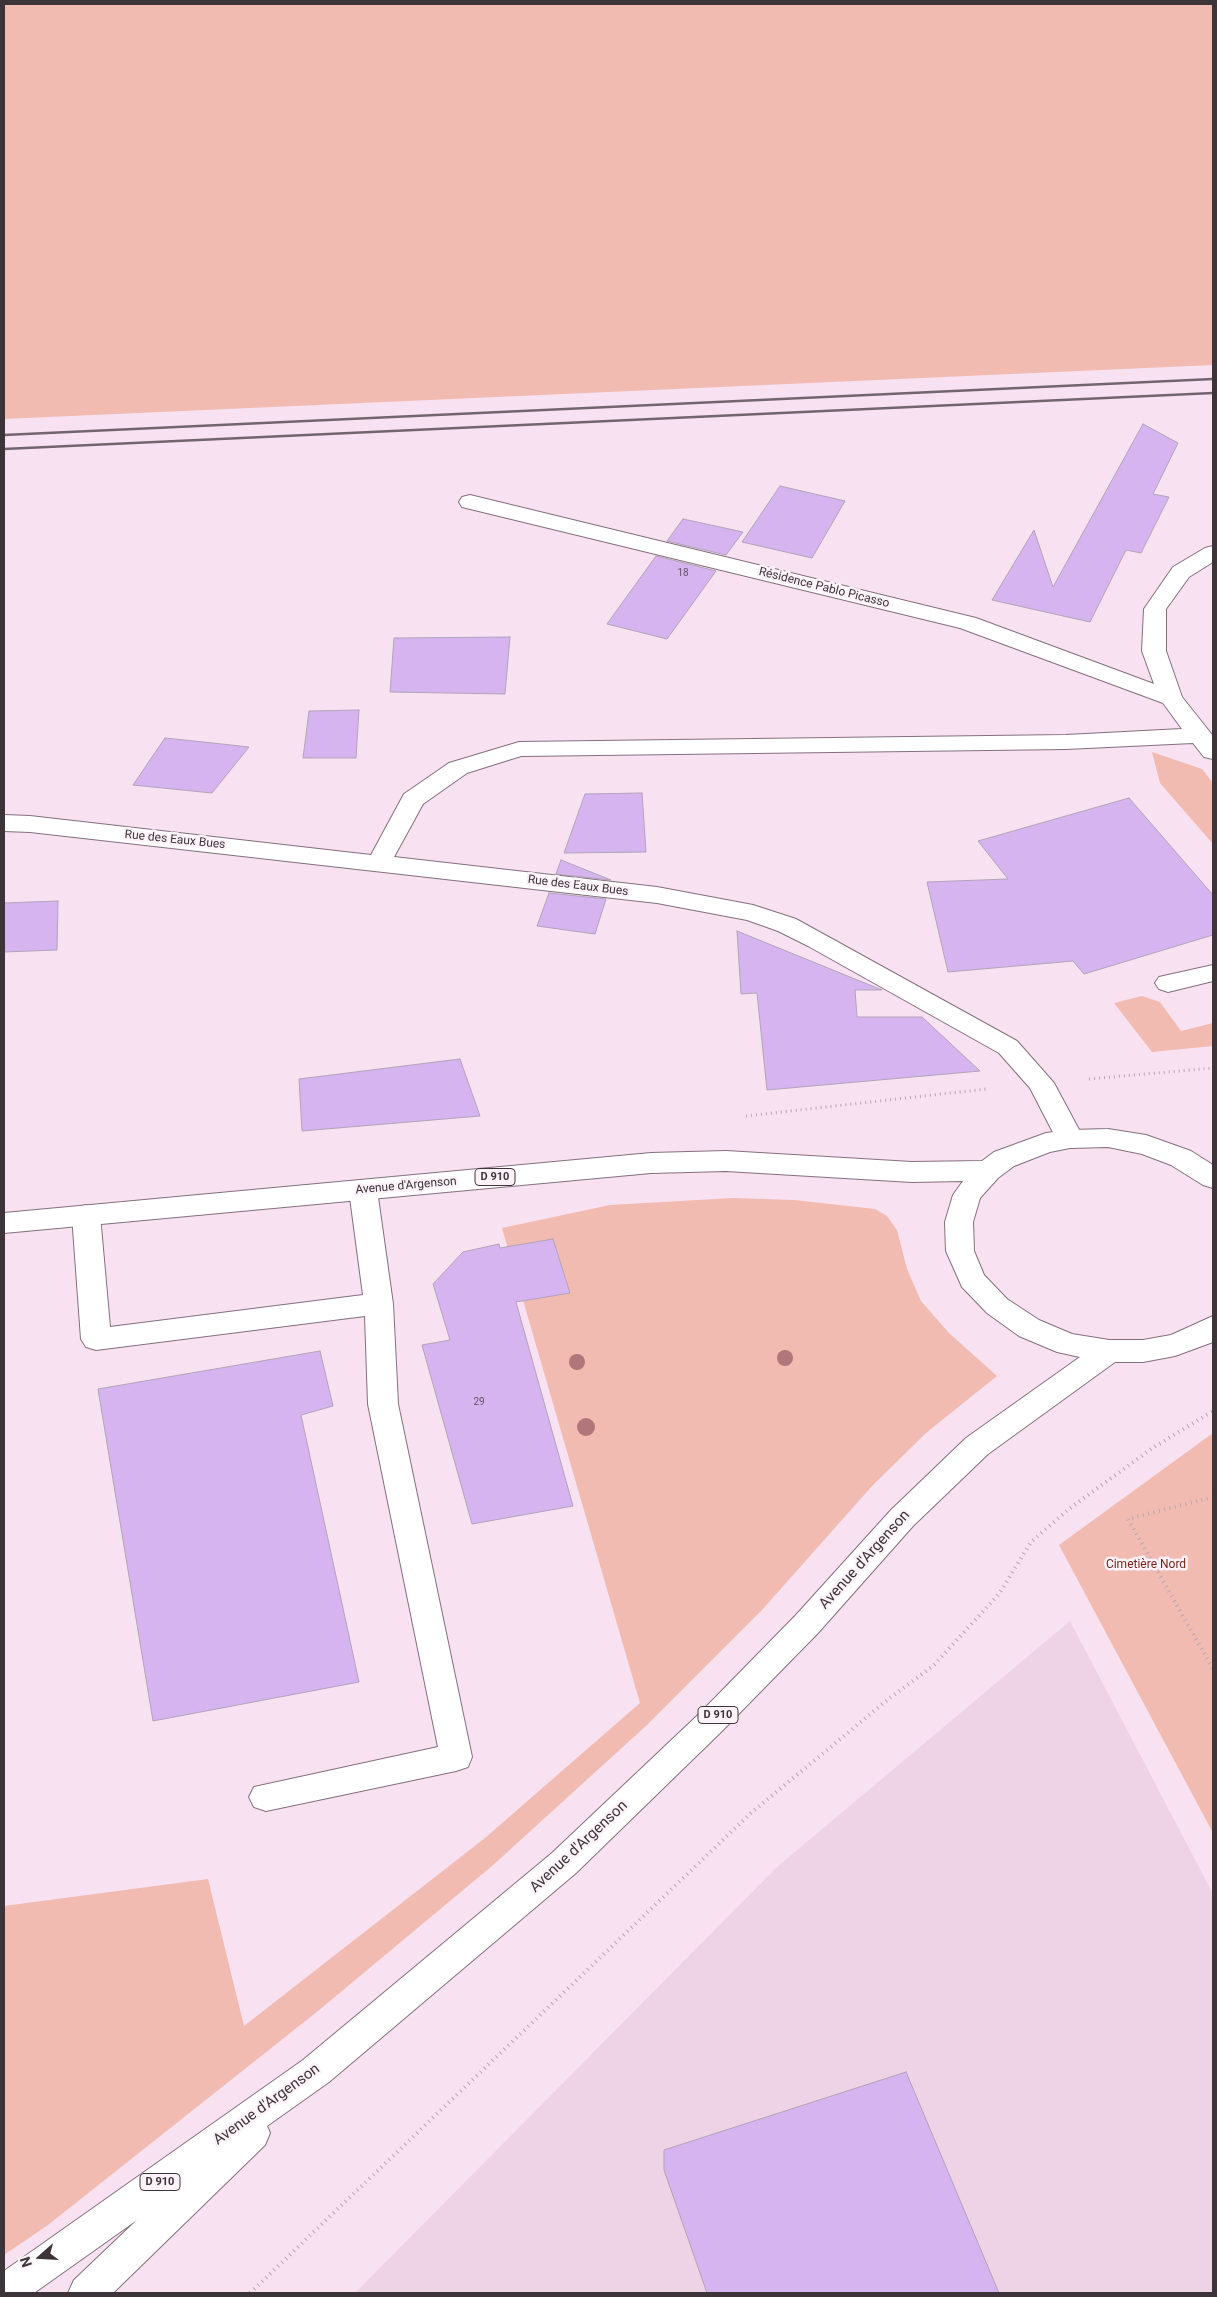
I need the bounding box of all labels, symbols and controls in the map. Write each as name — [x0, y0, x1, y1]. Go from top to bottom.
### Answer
street label: Résidence Pablo Picasso — [757, 565, 891, 611]
house number: 18 — [677, 567, 689, 579]
street label: Rue des Eaux Bues — [124, 828, 226, 852]
street label: Rue des Eaux Bues — [527, 873, 629, 899]
road number: D 910 — [475, 1168, 515, 1186]
street label: Avenue d'Argenson — [355, 1174, 457, 1198]
house number: 29 — [473, 1396, 485, 1408]
street label: Avenue d'Argenson — [816, 1507, 914, 1613]
park label: Cimetière Nord — [1106, 1558, 1186, 1572]
road number: D 910 — [698, 1706, 738, 1724]
street label: Avenue d'Argenson — [526, 1797, 632, 1897]
street label: Avenue d'Argenson — [210, 2060, 324, 2150]
road number: D 910 — [140, 2174, 180, 2190]
north arrow — [15, 2232, 65, 2282]
text: N — [17, 2255, 35, 2269]

